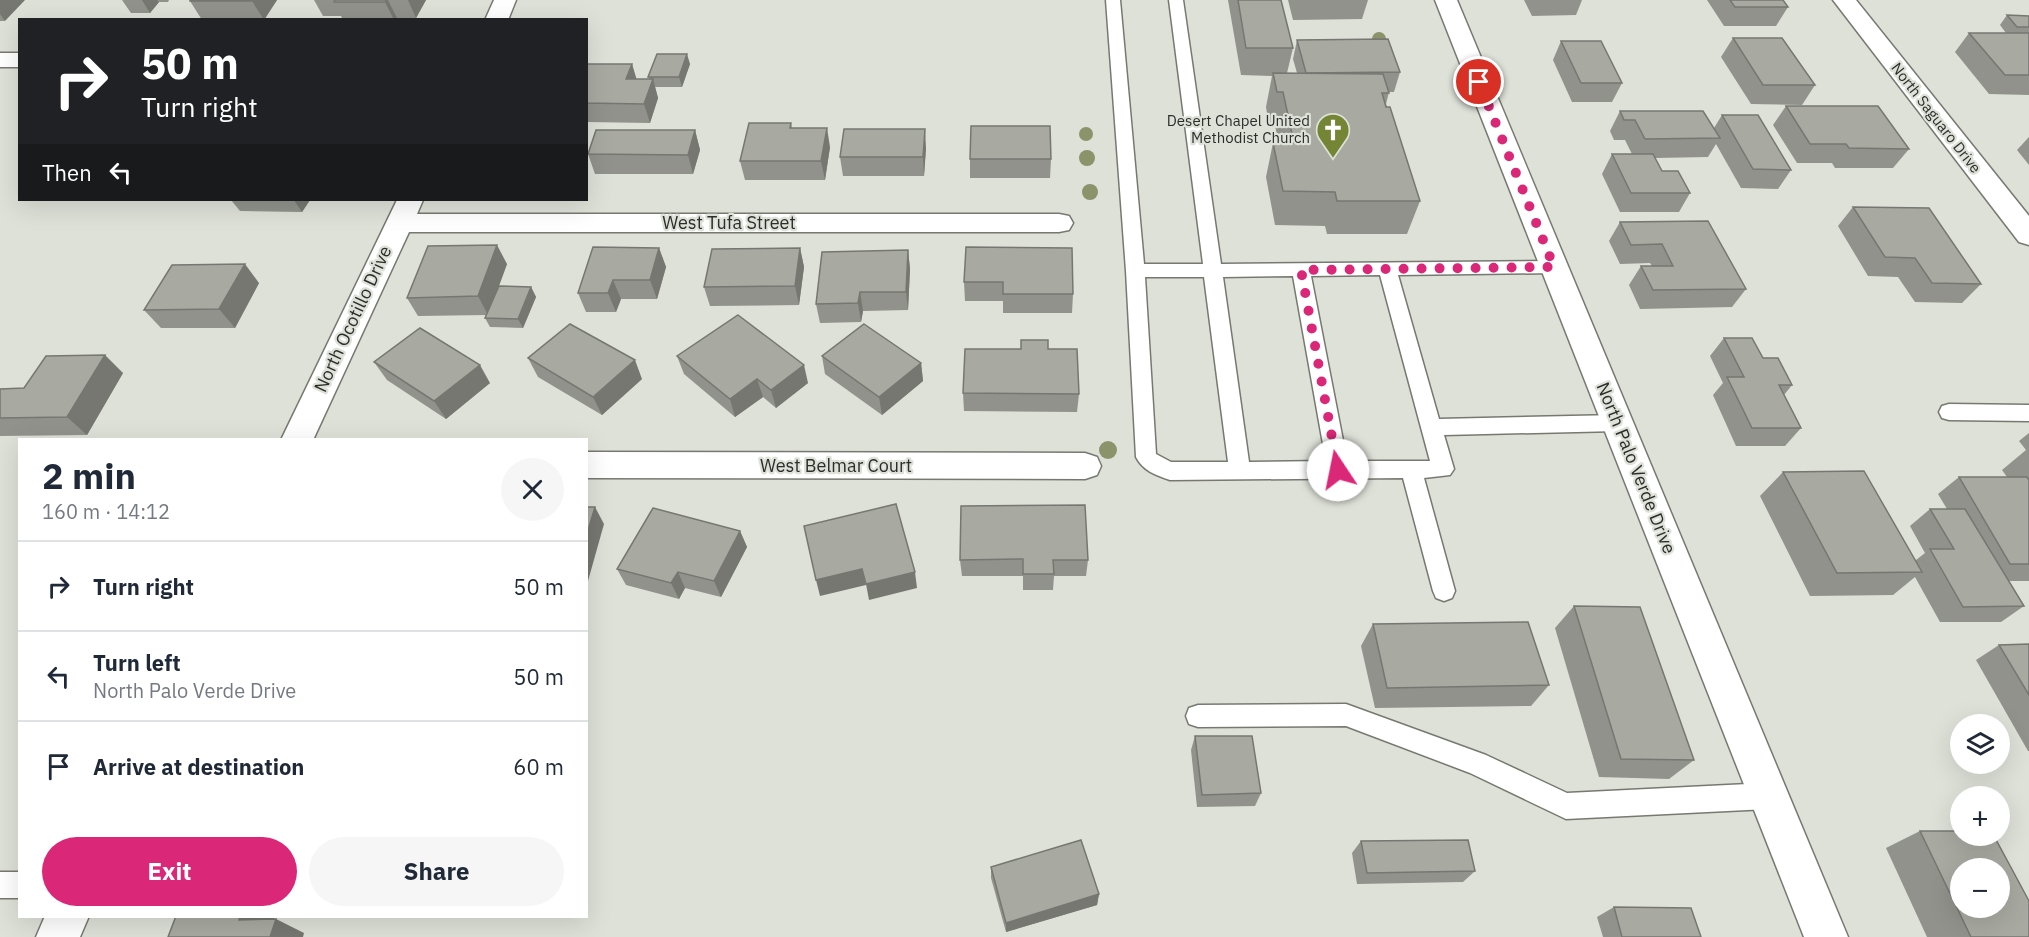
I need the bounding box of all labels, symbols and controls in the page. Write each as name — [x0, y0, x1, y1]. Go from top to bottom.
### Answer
text: 50 m — [141, 36, 239, 91]
icon: right — [42, 42, 120, 120]
pin — [1453, 56, 1504, 107]
street label: North Saguaro Drive — [1887, 59, 1985, 177]
icon: arrive — [1462, 65, 1495, 98]
text: Turn right — [141, 89, 258, 124]
place label: Desert Chapel United Methodist Church — [1167, 111, 1310, 147]
church icon: Desert Chapel United Methodist Church — [1315, 112, 1351, 159]
icon: left — [104, 156, 137, 189]
text: Then — [42, 158, 92, 187]
street label: West Tufa Street — [662, 211, 796, 234]
street label: North Ocotillo Drive — [309, 242, 397, 396]
street label: North Palo Verde Drive — [1592, 379, 1681, 557]
position arrow — [1306, 438, 1370, 502]
text: 2 min — [42, 452, 136, 499]
street label: West Belmar Court — [760, 454, 912, 477]
button: close — [501, 458, 564, 521]
text: 160 m · 14:12 — [42, 498, 170, 525]
icon: right — [42, 570, 75, 603]
text: Turn right — [93, 572, 194, 601]
text: 50 m — [513, 572, 564, 601]
text: Turn left — [93, 648, 181, 677]
icon: left — [42, 660, 75, 693]
text: 50 m — [513, 662, 564, 691]
text: North Palo Verde Drive — [93, 677, 296, 704]
map controls — [1950, 714, 2010, 918]
button: layers — [1950, 714, 2010, 774]
icon: arrive — [42, 750, 75, 783]
text: Arrive at destination — [93, 752, 304, 781]
text: 60 m — [513, 752, 564, 781]
button: + — [1950, 786, 2010, 846]
button: Exit — [42, 837, 297, 906]
button: Share — [309, 837, 564, 906]
button: − — [1950, 858, 2010, 918]

